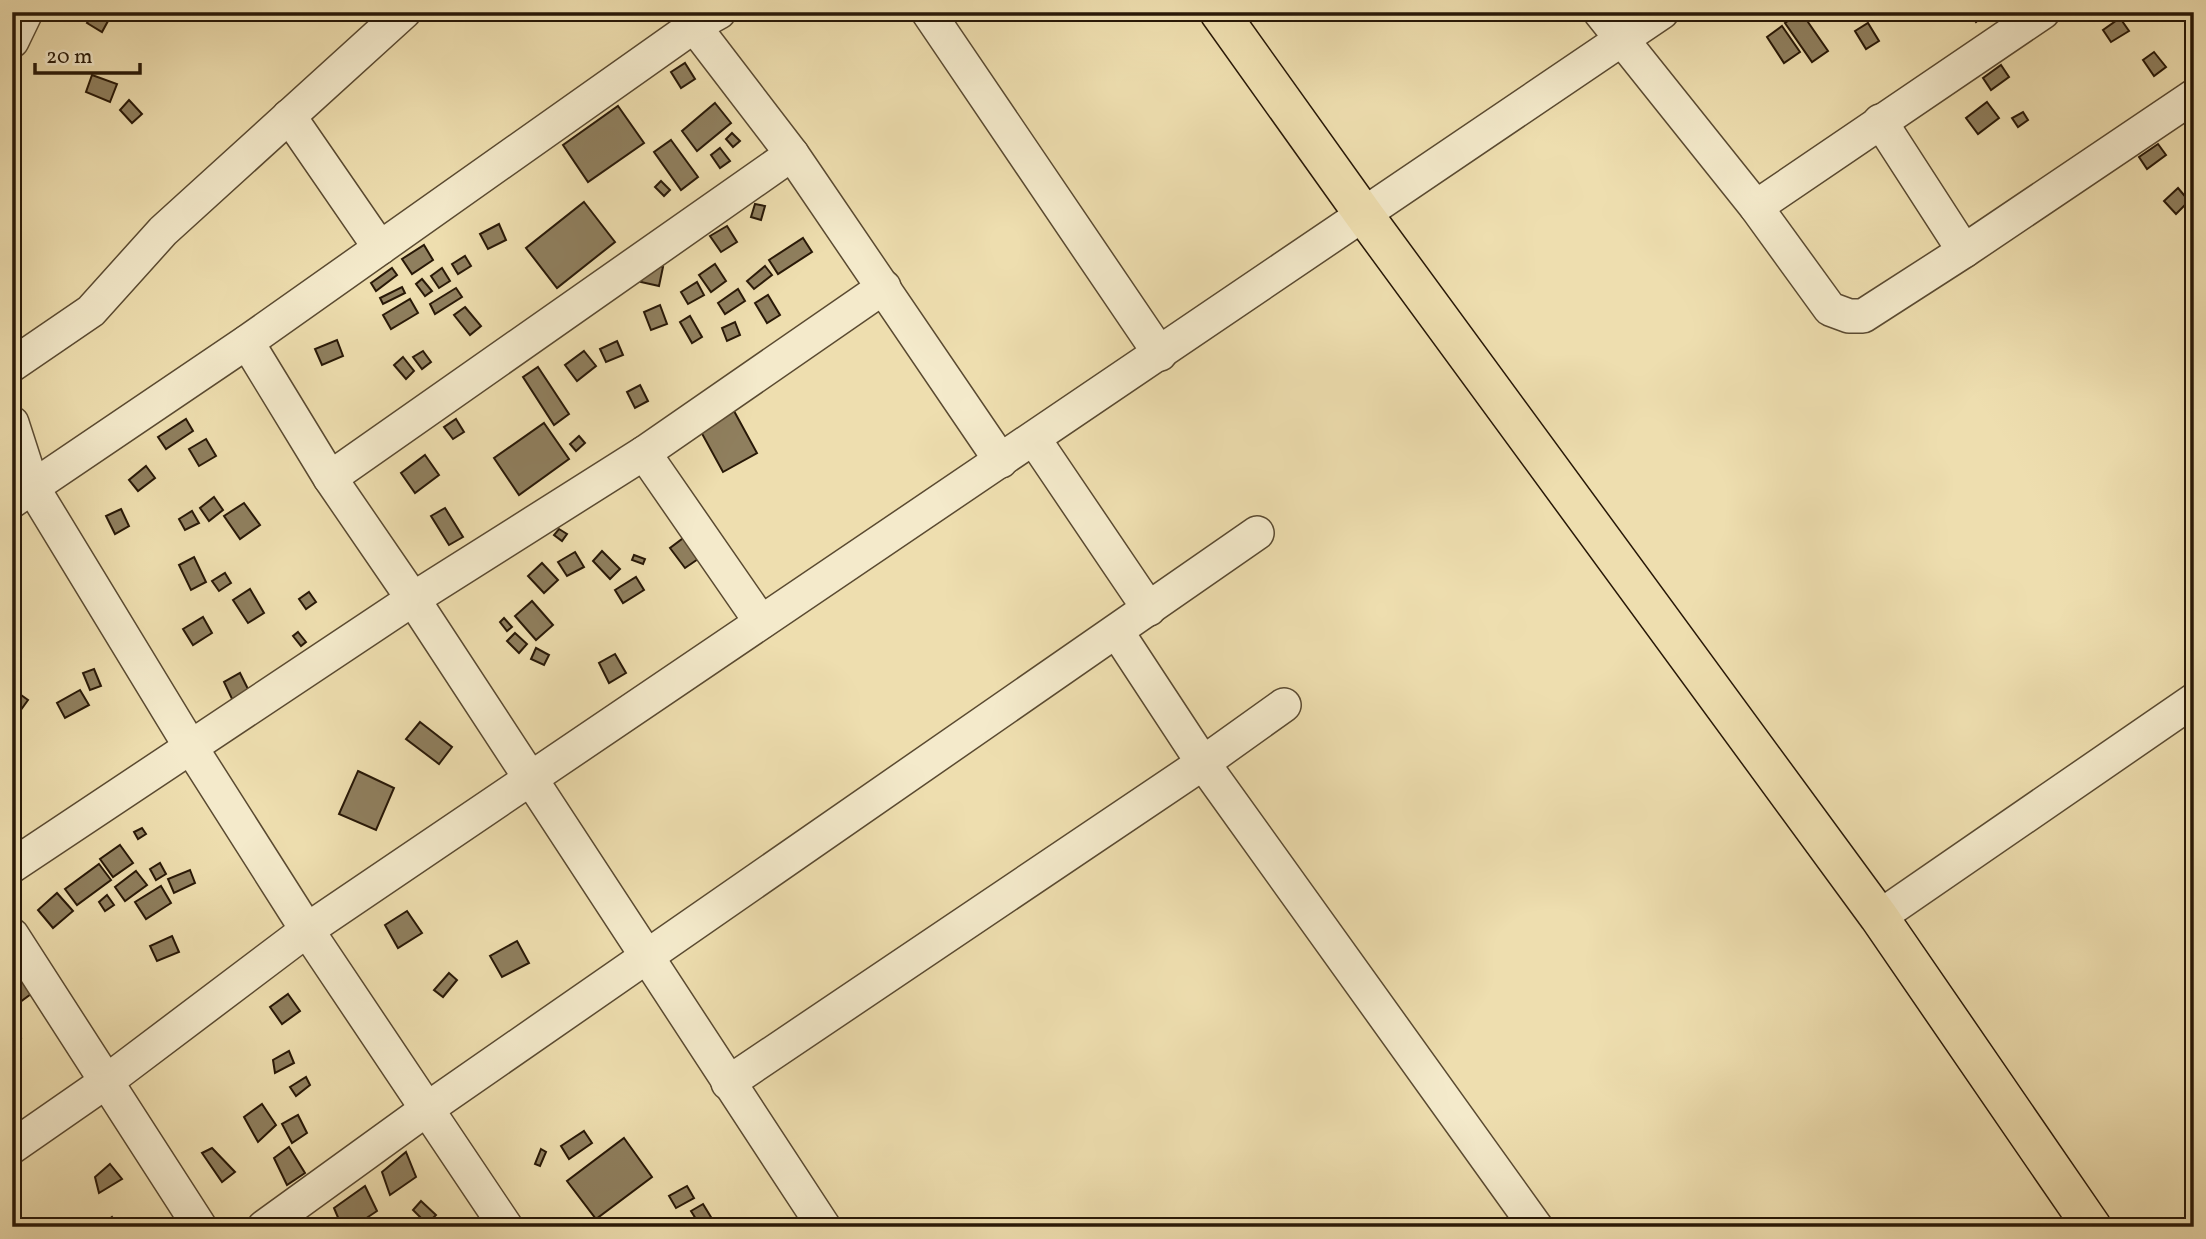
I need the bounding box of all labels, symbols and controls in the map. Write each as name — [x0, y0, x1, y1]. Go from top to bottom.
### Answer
scale bar — [35, 32, 140, 76]
text: 20 m — [46, 43, 92, 72]

